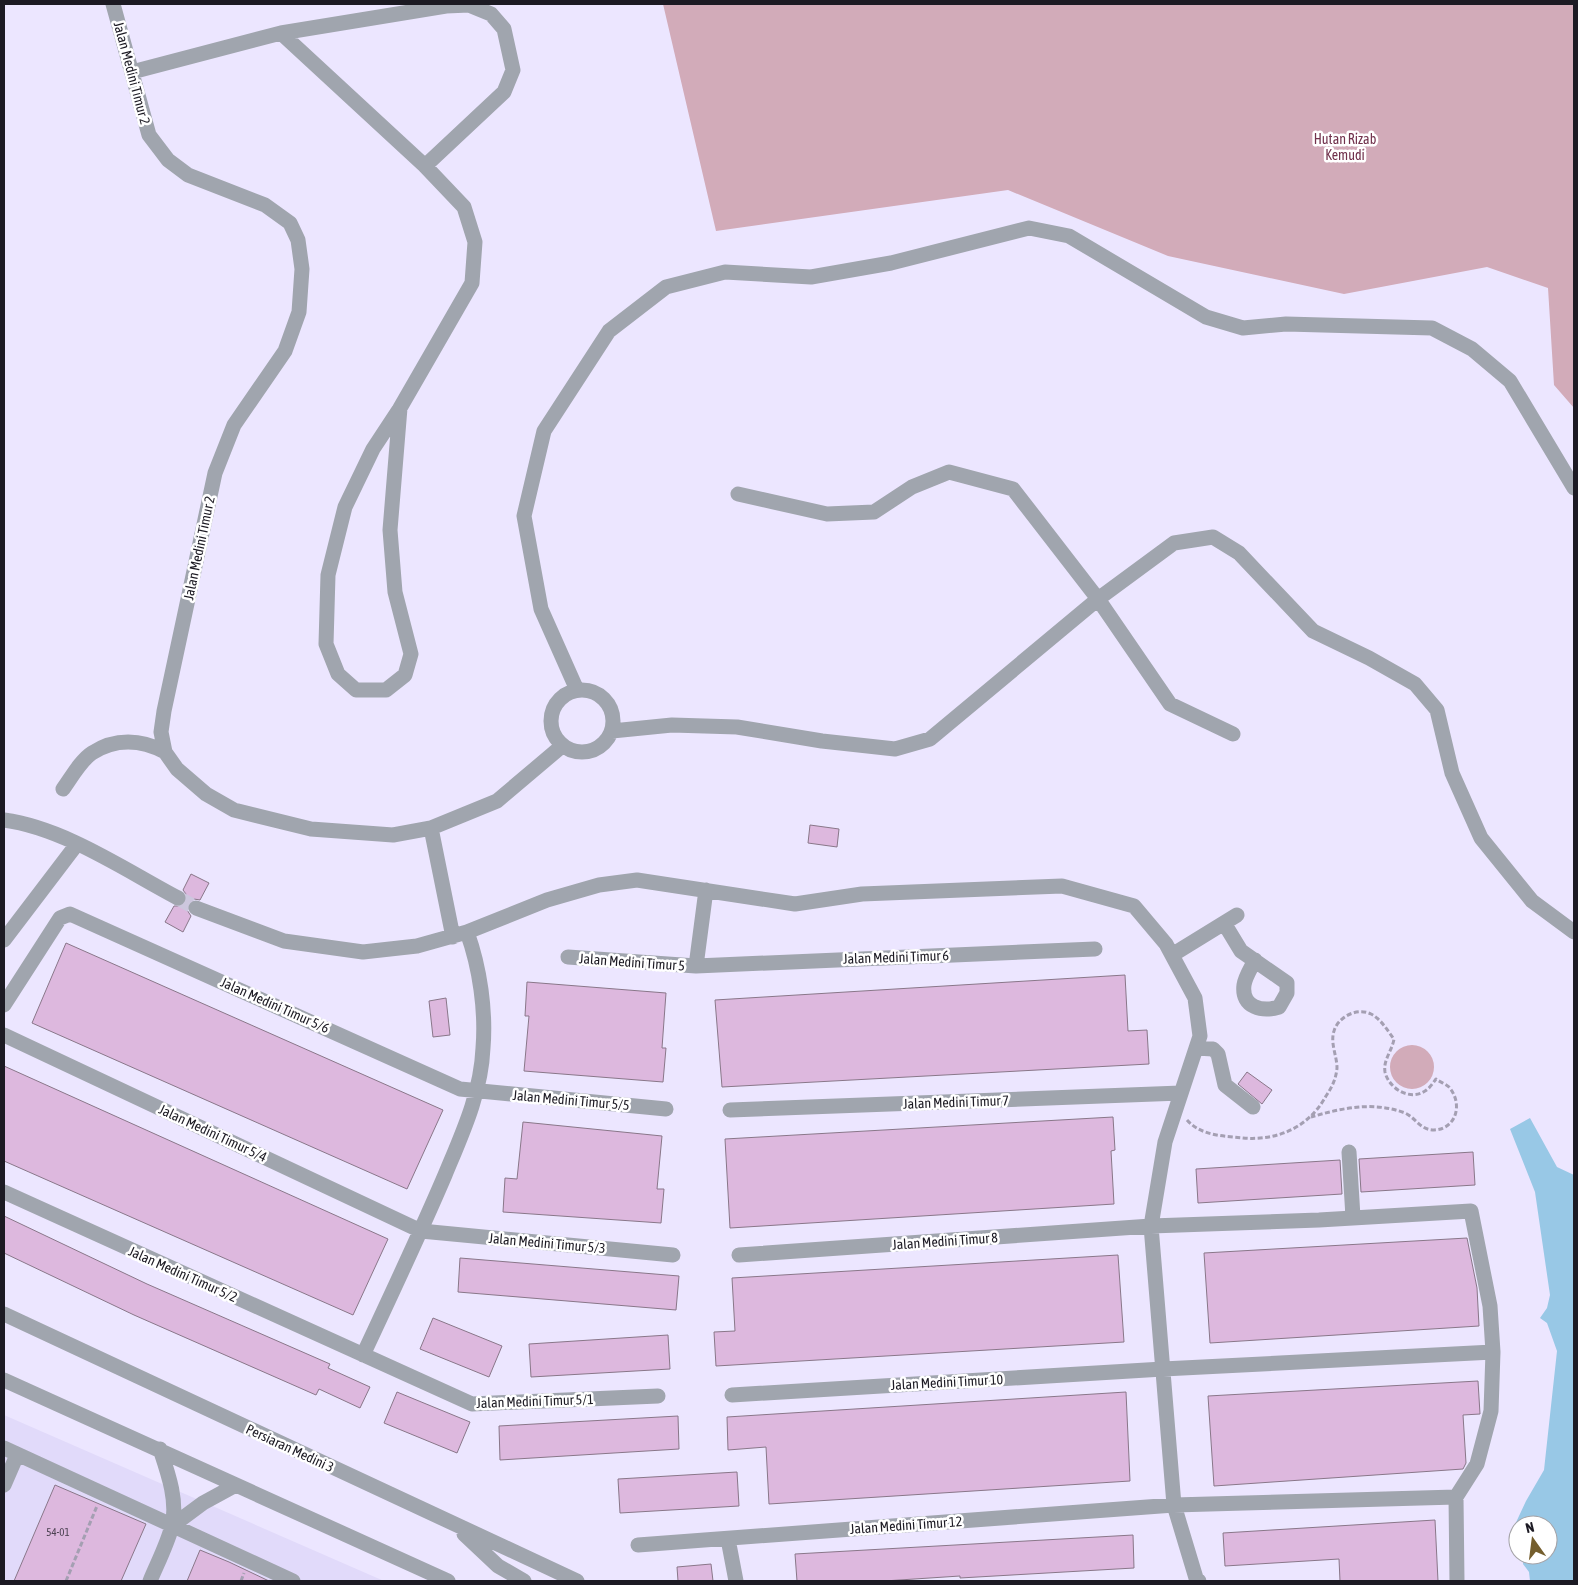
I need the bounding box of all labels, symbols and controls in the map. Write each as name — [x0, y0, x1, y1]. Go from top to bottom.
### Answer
street label: Jalan Medini Timur 2 — [111, 20, 153, 126]
park label: Hutan Rizab Kemudi — [1314, 131, 1377, 163]
street label: Jalan Medini Timur 2 — [180, 495, 218, 601]
street label: Jalan Medini Timur 6 — [843, 947, 950, 967]
street label: Jalan Medini Timur 5 — [579, 950, 685, 974]
street label: Jalan Medini Timur 5/6 — [218, 974, 332, 1036]
street label: Jalan Medini Timur 5/5 — [512, 1087, 630, 1113]
street label: Jalan Medini Timur 7 — [903, 1092, 1009, 1112]
street label: Jalan Medini Timur 5/4 — [156, 1101, 270, 1165]
street label: Jalan Medini Timur 8 — [892, 1229, 999, 1253]
street label: Jalan Medini Timur 5/3 — [488, 1230, 606, 1256]
street label: Jalan Medini Timur 5/2 — [126, 1243, 240, 1305]
street label: Jalan Medini Timur 10 — [890, 1371, 1004, 1393]
street label: Jalan Medini Timur 5/1 — [476, 1391, 594, 1411]
street label: Persiaran Medini 3 — [244, 1421, 336, 1475]
street label: Jalan Medini Timur 12 — [849, 1513, 963, 1537]
north arrow — [1508, 1515, 1558, 1565]
text: N — [1524, 1519, 1536, 1536]
house number: 54-01 — [46, 1526, 70, 1538]

